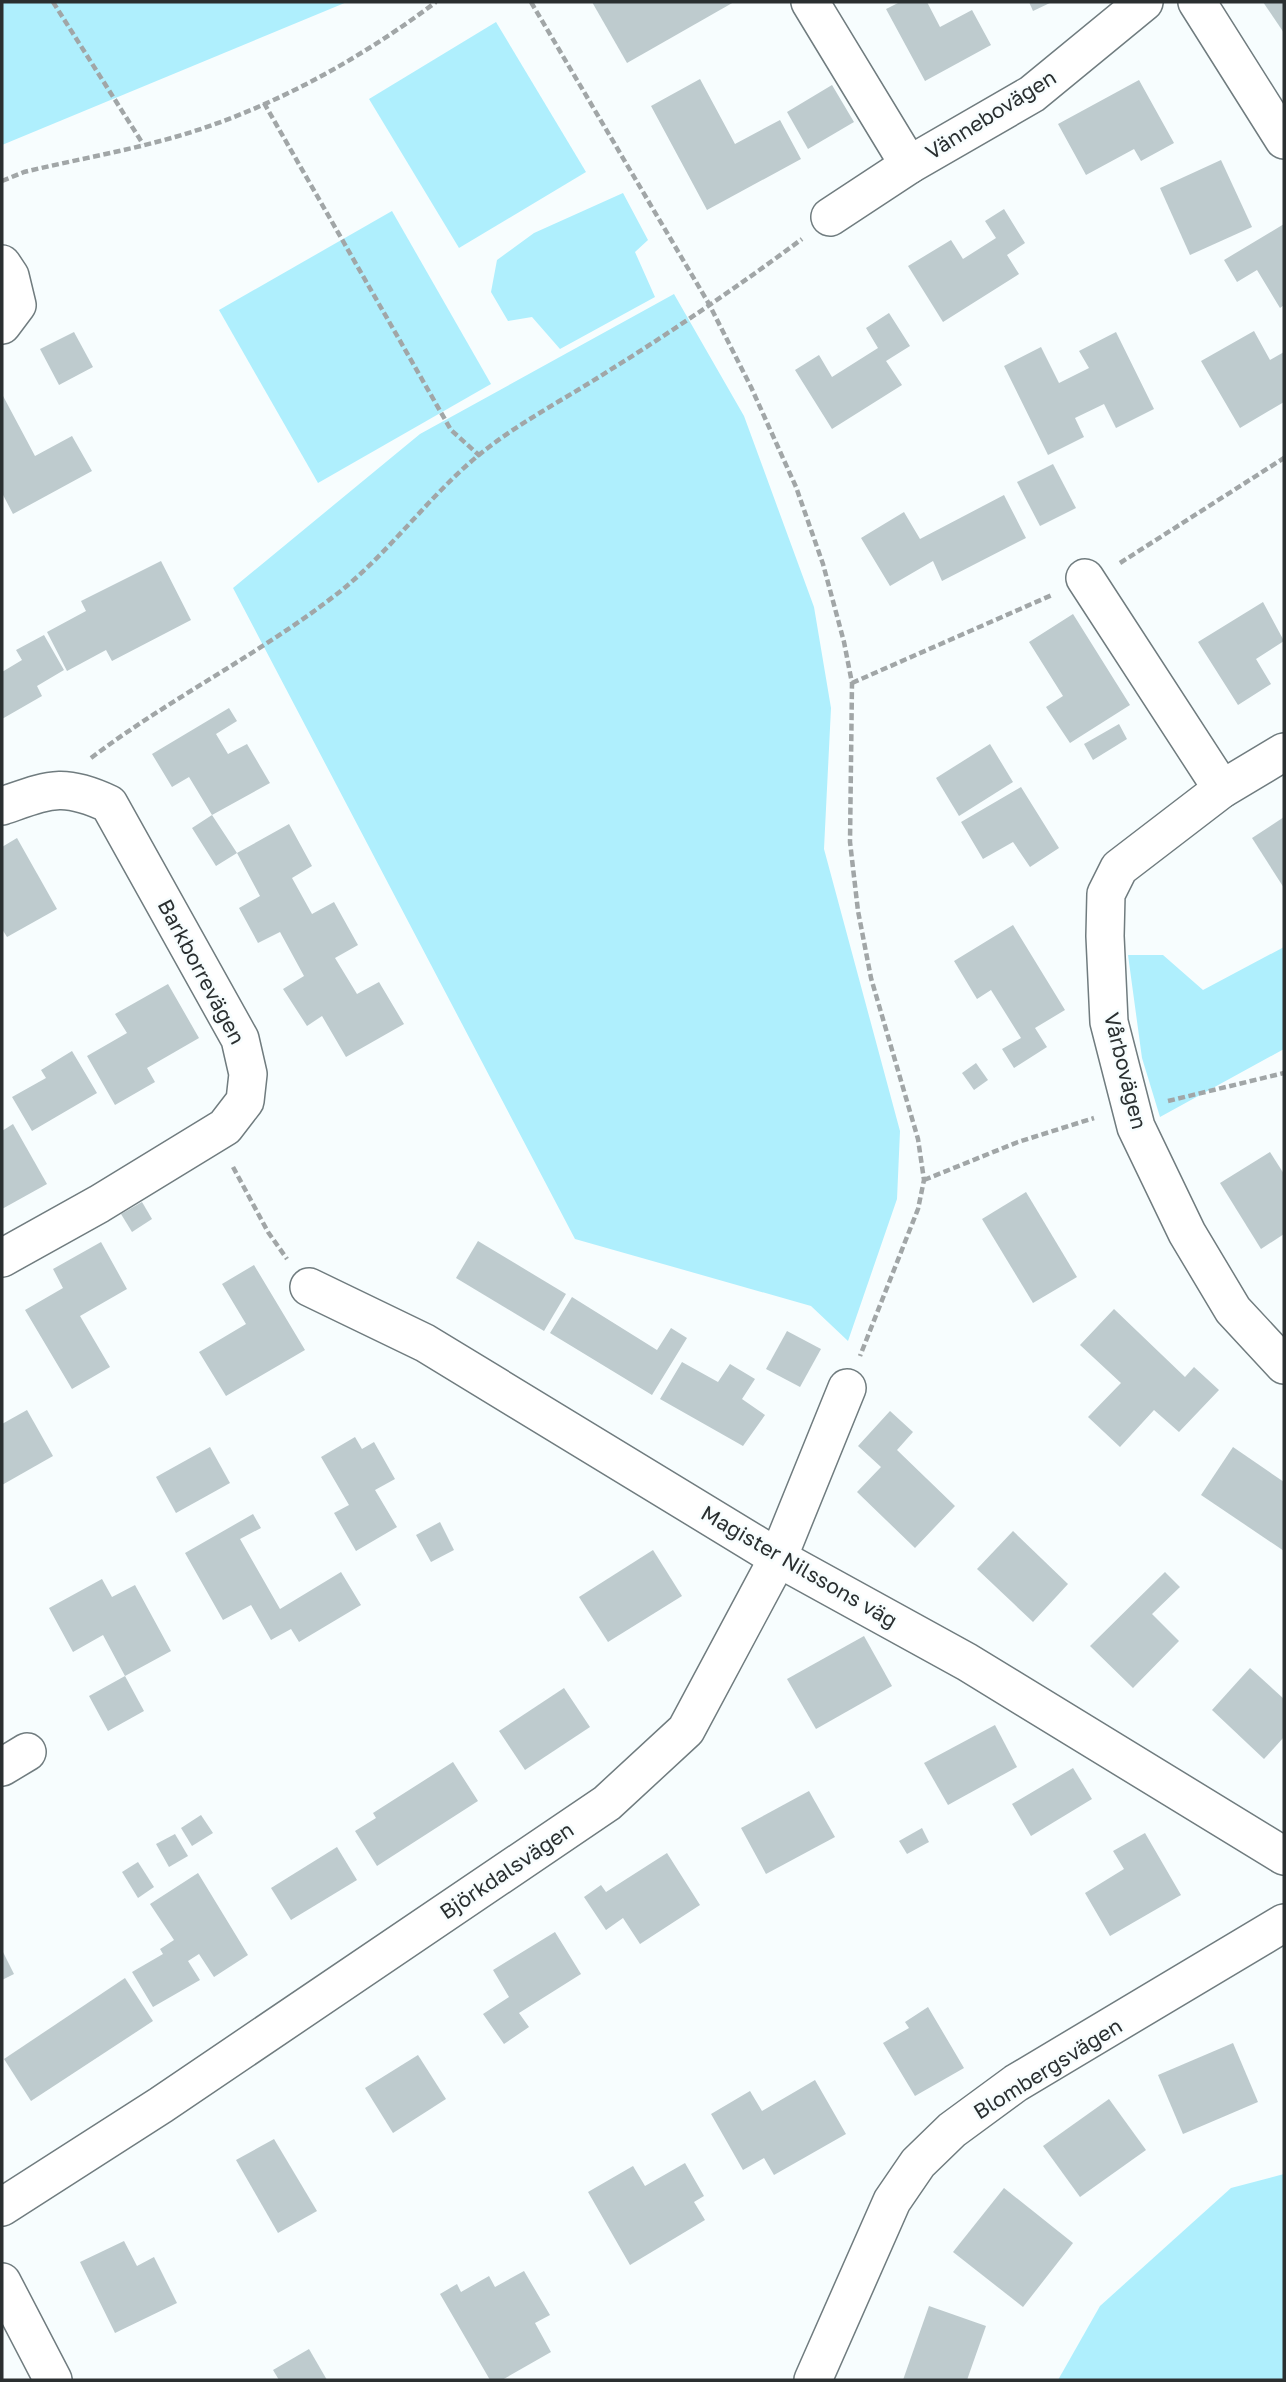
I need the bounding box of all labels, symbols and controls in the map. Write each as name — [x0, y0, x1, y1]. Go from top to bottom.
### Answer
street label: Vännebovägen — [920, 64, 1061, 165]
street label: Barkborrevägen — [153, 895, 251, 1049]
street label: Vårbovägen — [1099, 1010, 1153, 1132]
street label: Magister Nilssons väg — [697, 1499, 902, 1633]
street label: Björkdalsvägen — [435, 1816, 578, 1925]
street label: Blombergsvägen — [968, 2012, 1126, 2124]

